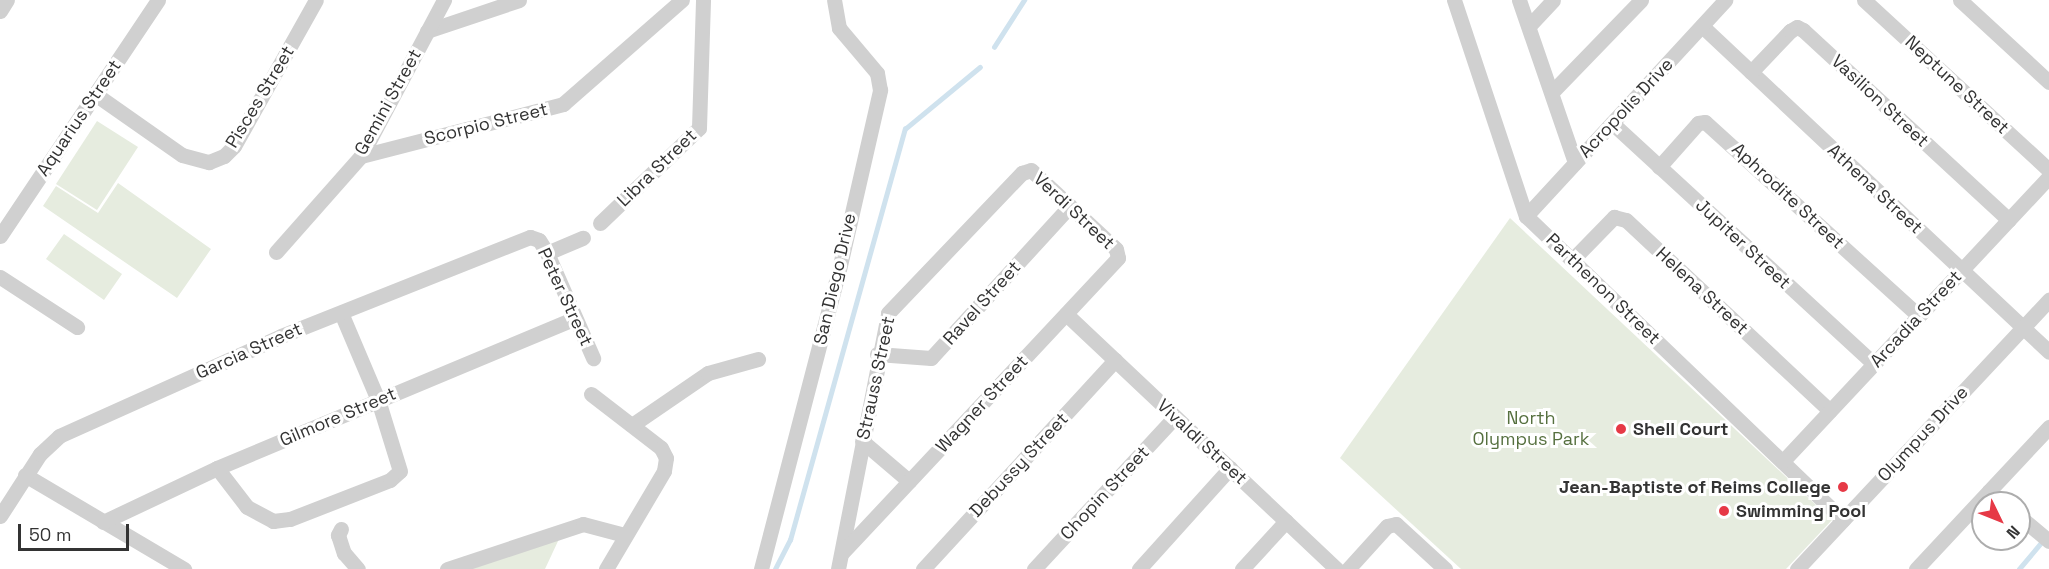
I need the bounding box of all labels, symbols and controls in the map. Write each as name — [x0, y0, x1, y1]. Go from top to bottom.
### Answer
street label: Neptune Street — [1900, 31, 2014, 139]
street label: Pisces Street — [221, 42, 299, 152]
street label: Gemini Street — [350, 45, 426, 159]
street label: Vasilion Street — [1827, 50, 1933, 152]
street label: Acropolis Drive — [1574, 54, 1678, 162]
street label: Aquarius Street — [32, 56, 126, 180]
street label: Scorpio Street — [422, 98, 550, 150]
street label: Libra Street — [613, 125, 701, 211]
street label: Aphrodite Street — [1727, 138, 1849, 254]
street label: Athena Street — [1823, 140, 1927, 238]
street label: Verdi Street — [1029, 168, 1119, 254]
street label: Jupiter Street — [1691, 194, 1795, 294]
street label: San Diego Drive — [809, 211, 861, 347]
street label: Parthenon Street — [1541, 229, 1665, 349]
street label: Helena Street — [1651, 243, 1753, 339]
street label: Peter Street — [533, 244, 597, 350]
street label: Ravel Street — [939, 257, 1025, 349]
street label: Arcadia Street — [1866, 266, 1966, 372]
street label: Strauss Street — [852, 314, 900, 442]
street label: Garcia Street — [193, 318, 305, 384]
street label: Wagner Street — [931, 351, 1033, 457]
street label: Olympus Drive — [1873, 382, 1973, 486]
street label: Gilmore Street — [277, 383, 399, 451]
street label: Vivaldi Street — [1152, 395, 1252, 489]
street label: Debussy Street — [965, 408, 1073, 522]
park label: North Olympus Park — [1472, 408, 1590, 450]
place label: Shell Court — [1633, 418, 1729, 440]
marker: Shell Court — [1614, 422, 1628, 436]
street label: Chopin Street — [1056, 442, 1154, 544]
place label: Jean-Baptiste of Reims College — [1559, 476, 1831, 498]
marker: Jean-Baptiste of Reims College — [1836, 480, 1850, 494]
north arrow — [1971, 491, 2031, 551]
place label: Swimming Pool — [1736, 500, 1866, 522]
marker: Swimming Pool — [1717, 504, 1731, 518]
scale bar — [21, 512, 132, 550]
text: N — [2002, 521, 2024, 543]
text: 50 m — [29, 523, 71, 546]

